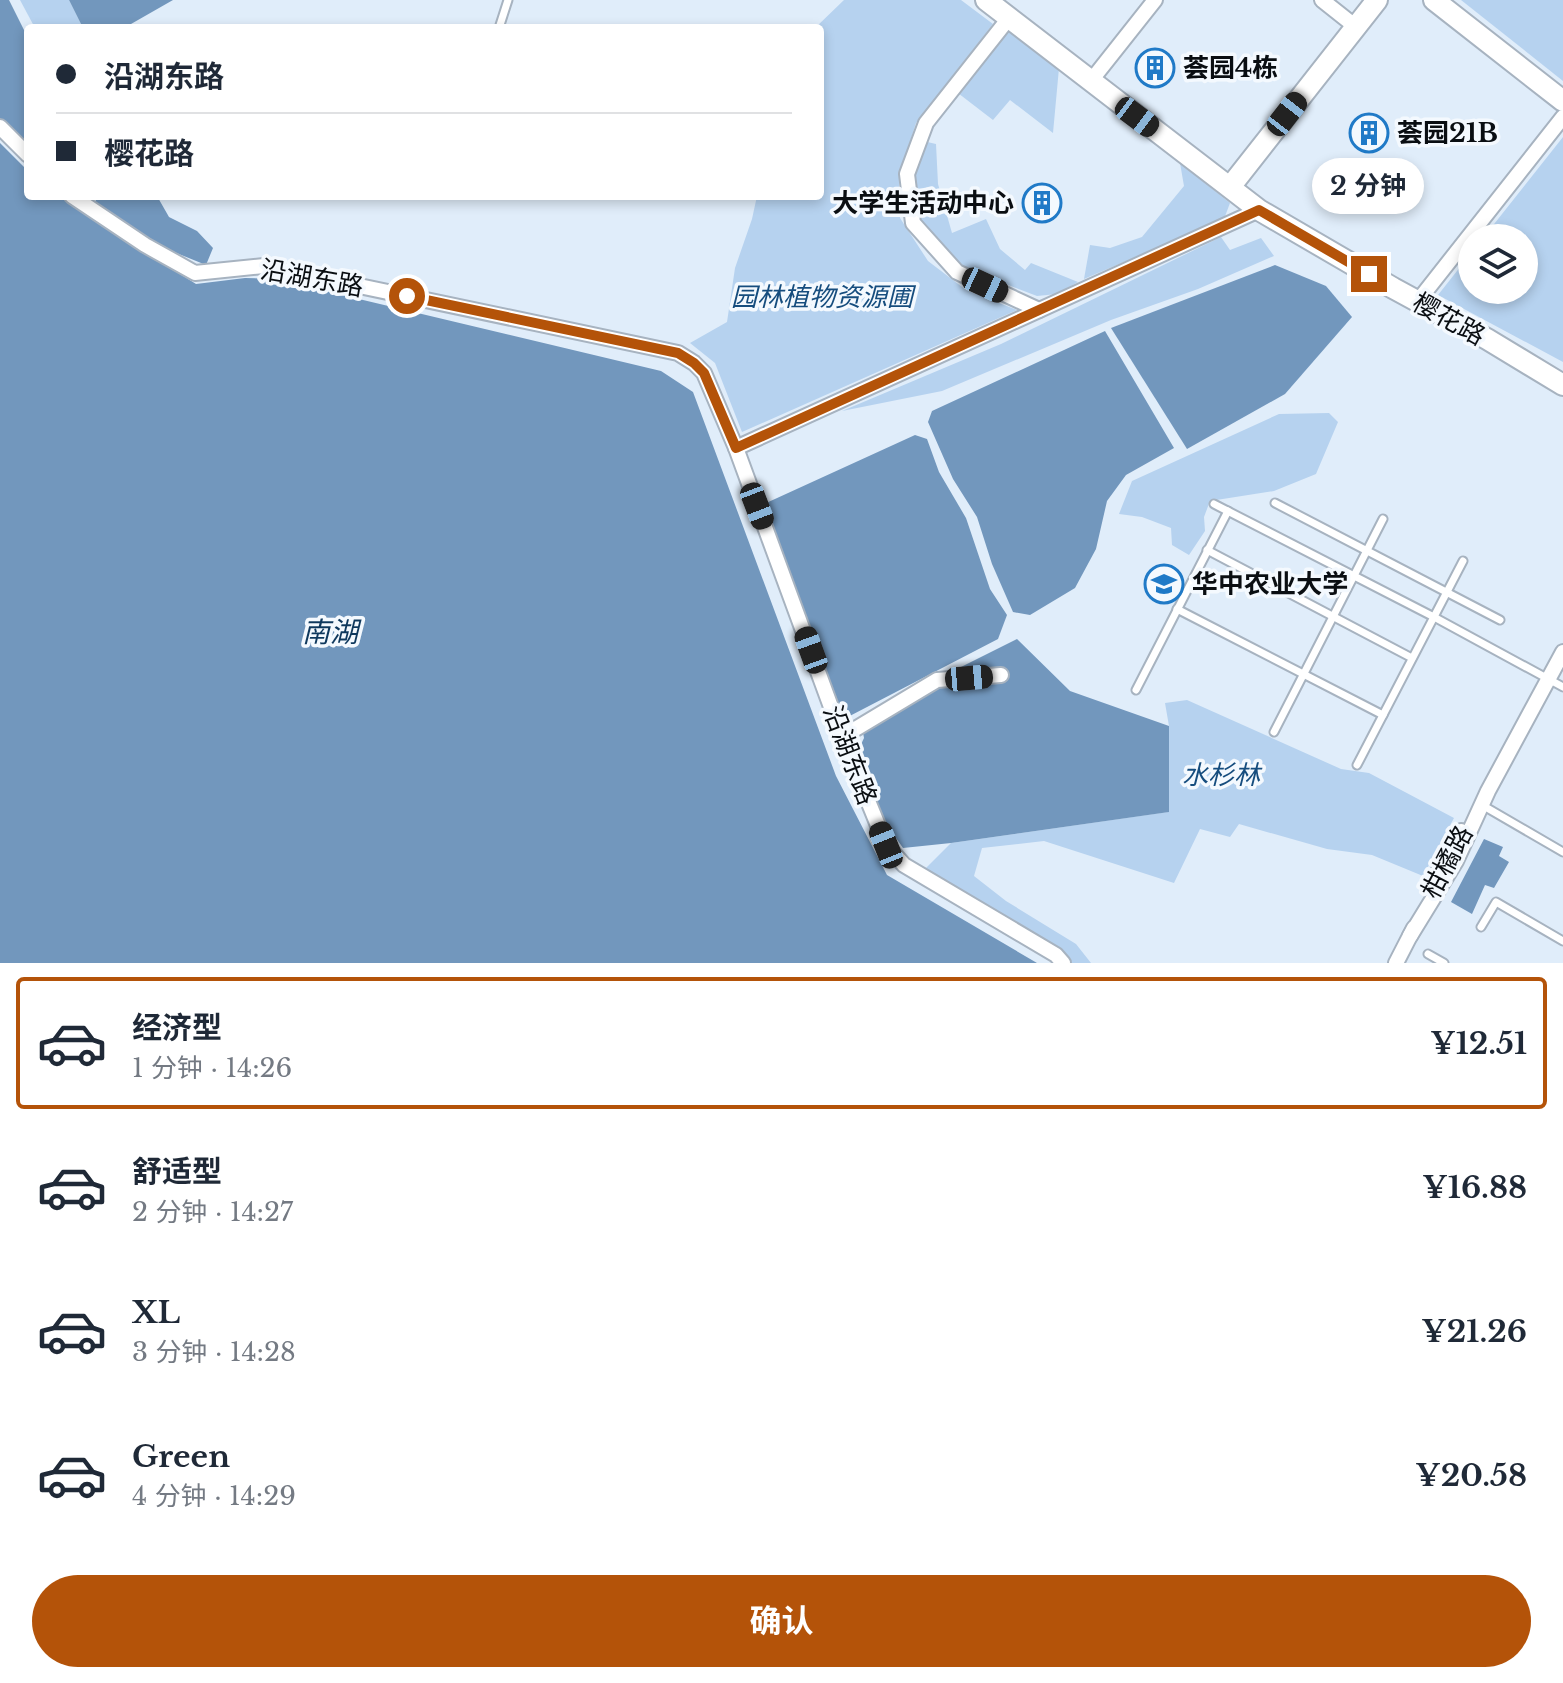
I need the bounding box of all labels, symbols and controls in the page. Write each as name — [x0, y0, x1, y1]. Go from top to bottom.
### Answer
building icon: 荟园4栋 — [1134, 47, 1176, 89]
place label: 荟园4栋 — [1183, 52, 1278, 84]
text: 沿湖东路 — [104, 58, 224, 95]
car — [1263, 88, 1311, 140]
car — [1111, 93, 1163, 141]
building icon: 荟园21B — [1348, 112, 1390, 154]
place label: 荟园21B — [1397, 117, 1498, 149]
text: 樱花路 — [104, 135, 194, 172]
callout: 2 分钟 — [1313, 158, 1425, 214]
text: 2 分钟 — [1330, 170, 1406, 202]
building icon: 大学生活动中心 — [1021, 182, 1063, 224]
place label: 大学生活动中心 — [832, 187, 1014, 219]
map controls — [1458, 224, 1538, 304]
button: layers — [1458, 224, 1538, 304]
street label: 沿湖东路 — [258, 253, 366, 303]
route end — [1351, 256, 1387, 292]
car — [958, 264, 1012, 306]
route start — [389, 278, 425, 314]
park label: 园林植物资源圃 — [731, 281, 917, 313]
street label: 樱花路 — [1407, 286, 1491, 352]
car — [737, 479, 777, 533]
school or university icon: 华中农业大学 — [1143, 563, 1185, 605]
place label: 华中农业大学 — [1192, 568, 1348, 600]
water label: 南湖 — [302, 615, 362, 650]
car — [792, 623, 830, 677]
car — [944, 664, 994, 692]
street label: 沿湖东路 — [816, 701, 884, 809]
park label: 水杉林 — [1182, 759, 1263, 791]
car — [866, 818, 906, 872]
street label: 柑橘路 — [1415, 820, 1479, 904]
icon: car — [36, 1007, 108, 1079]
text: 经济型 — [132, 1009, 222, 1046]
text: ¥12.51 — [1430, 1025, 1527, 1062]
text: 1 分钟 · 14:26 — [132, 1052, 292, 1084]
icon: car — [36, 1151, 108, 1223]
text: 舒适型 — [132, 1153, 222, 1190]
text: ¥16.88 — [1422, 1169, 1527, 1206]
text: 2 分钟 · 14:27 — [132, 1196, 293, 1228]
text: XL — [132, 1294, 180, 1331]
icon: car — [36, 1295, 108, 1367]
text: ¥21.26 — [1421, 1313, 1527, 1350]
text: 3 分钟 · 14:28 — [132, 1336, 296, 1368]
text: Green — [132, 1438, 230, 1475]
icon: car — [36, 1439, 108, 1511]
text: ¥20.58 — [1415, 1457, 1527, 1494]
text: 4 分钟 · 14:29 — [132, 1480, 296, 1512]
button: 确认 — [32, 1575, 1531, 1667]

